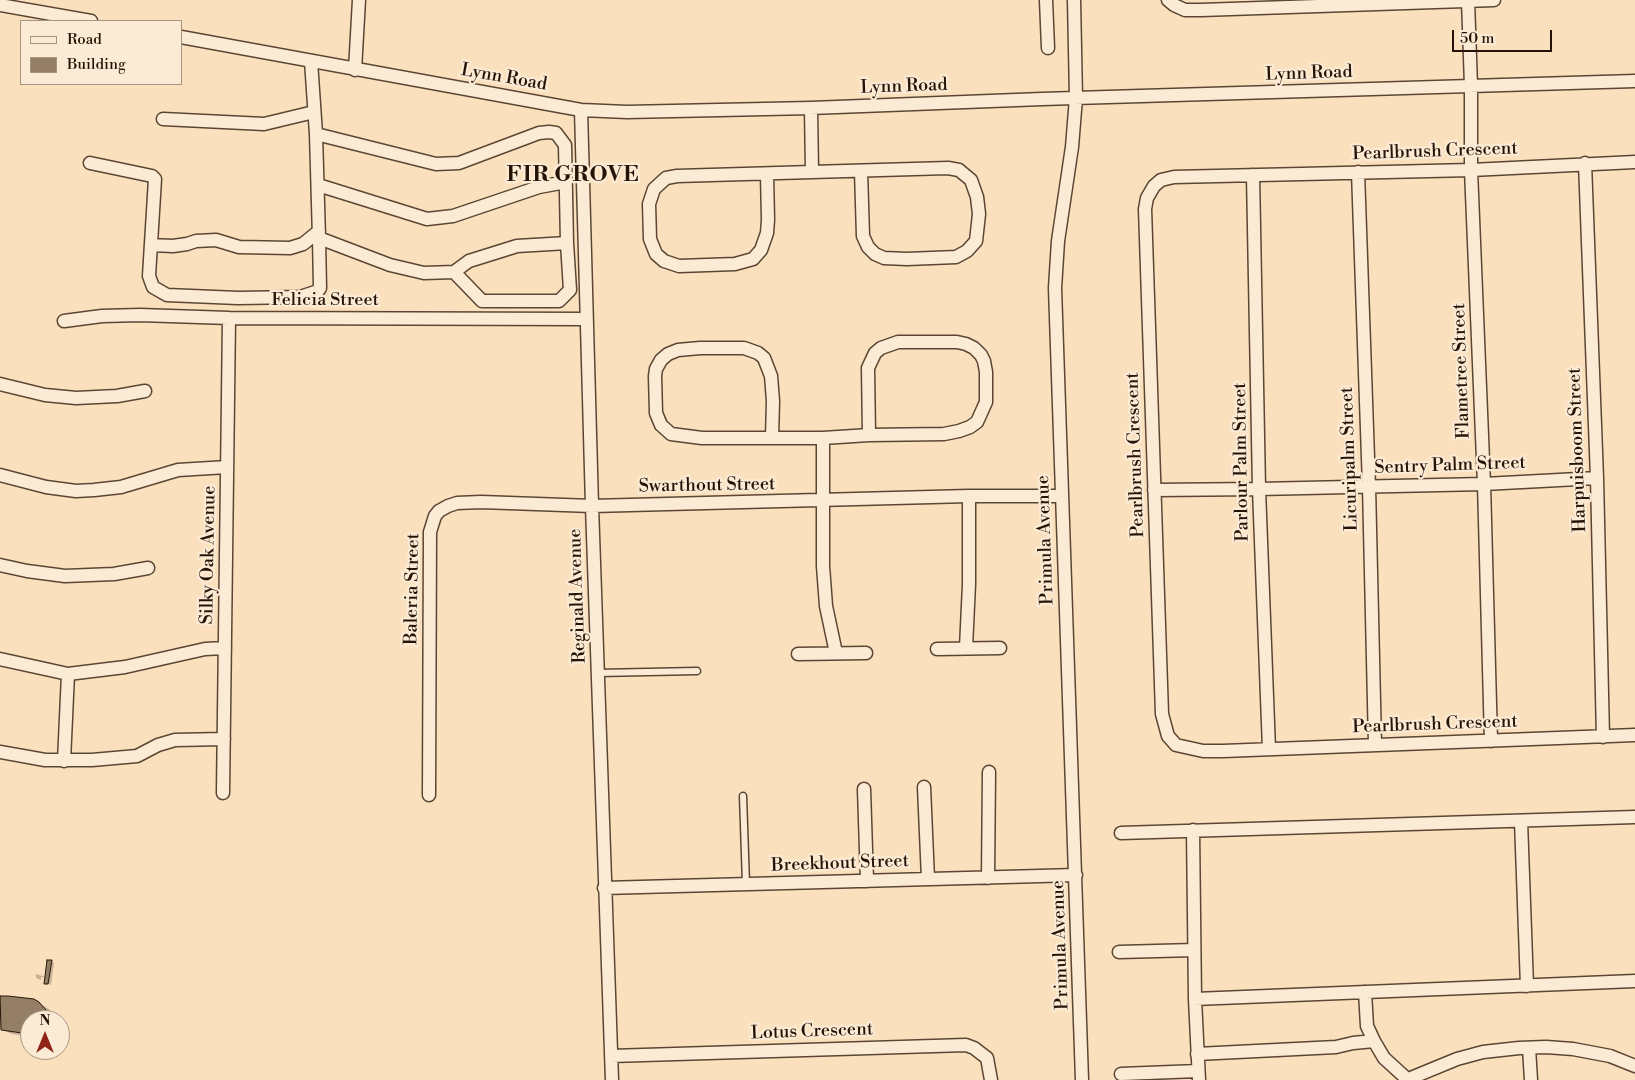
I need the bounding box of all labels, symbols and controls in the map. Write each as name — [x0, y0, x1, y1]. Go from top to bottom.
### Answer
legend — [20, 20, 182, 85]
scale bar — [1455, 20, 1555, 52]
text: 50 m — [1460, 29, 1494, 48]
text: Road — [67, 30, 102, 49]
text: Building — [67, 55, 126, 74]
street label: Lynn Road — [459, 60, 549, 96]
street label: Lynn Road — [1265, 62, 1353, 86]
street label: Lynn Road — [860, 75, 948, 99]
street label: Pearlbrush Crescent — [1352, 138, 1518, 166]
district label: FIR GROVE — [505, 163, 641, 189]
street label: Felicia Street — [271, 290, 379, 312]
street label: Flametree Street — [1449, 303, 1475, 439]
street label: Harpuisboom Street — [1564, 367, 1592, 533]
street label: Pearlbrush Crescent — [1122, 372, 1150, 538]
street label: Parlour Palm Street — [1230, 382, 1254, 542]
street label: Licuripalm Street — [1337, 386, 1363, 532]
street label: Sentry Palm Street — [1374, 453, 1526, 479]
street label: Swarthout Street — [638, 474, 776, 498]
street label: Primula Avenue — [1033, 475, 1059, 605]
street label: Silky Oak Avenue — [197, 485, 221, 625]
street label: Reginald Avenue — [565, 528, 591, 664]
street label: Baleria Street — [401, 533, 425, 645]
street label: Pearlbrush Crescent — [1352, 711, 1518, 739]
street label: Breekhout Street — [771, 851, 909, 877]
street label: Primula Avenue — [1048, 880, 1074, 1010]
north arrow — [20, 1010, 70, 1060]
text: N — [39, 1012, 51, 1030]
street label: Lotus Crescent — [750, 1019, 874, 1045]

